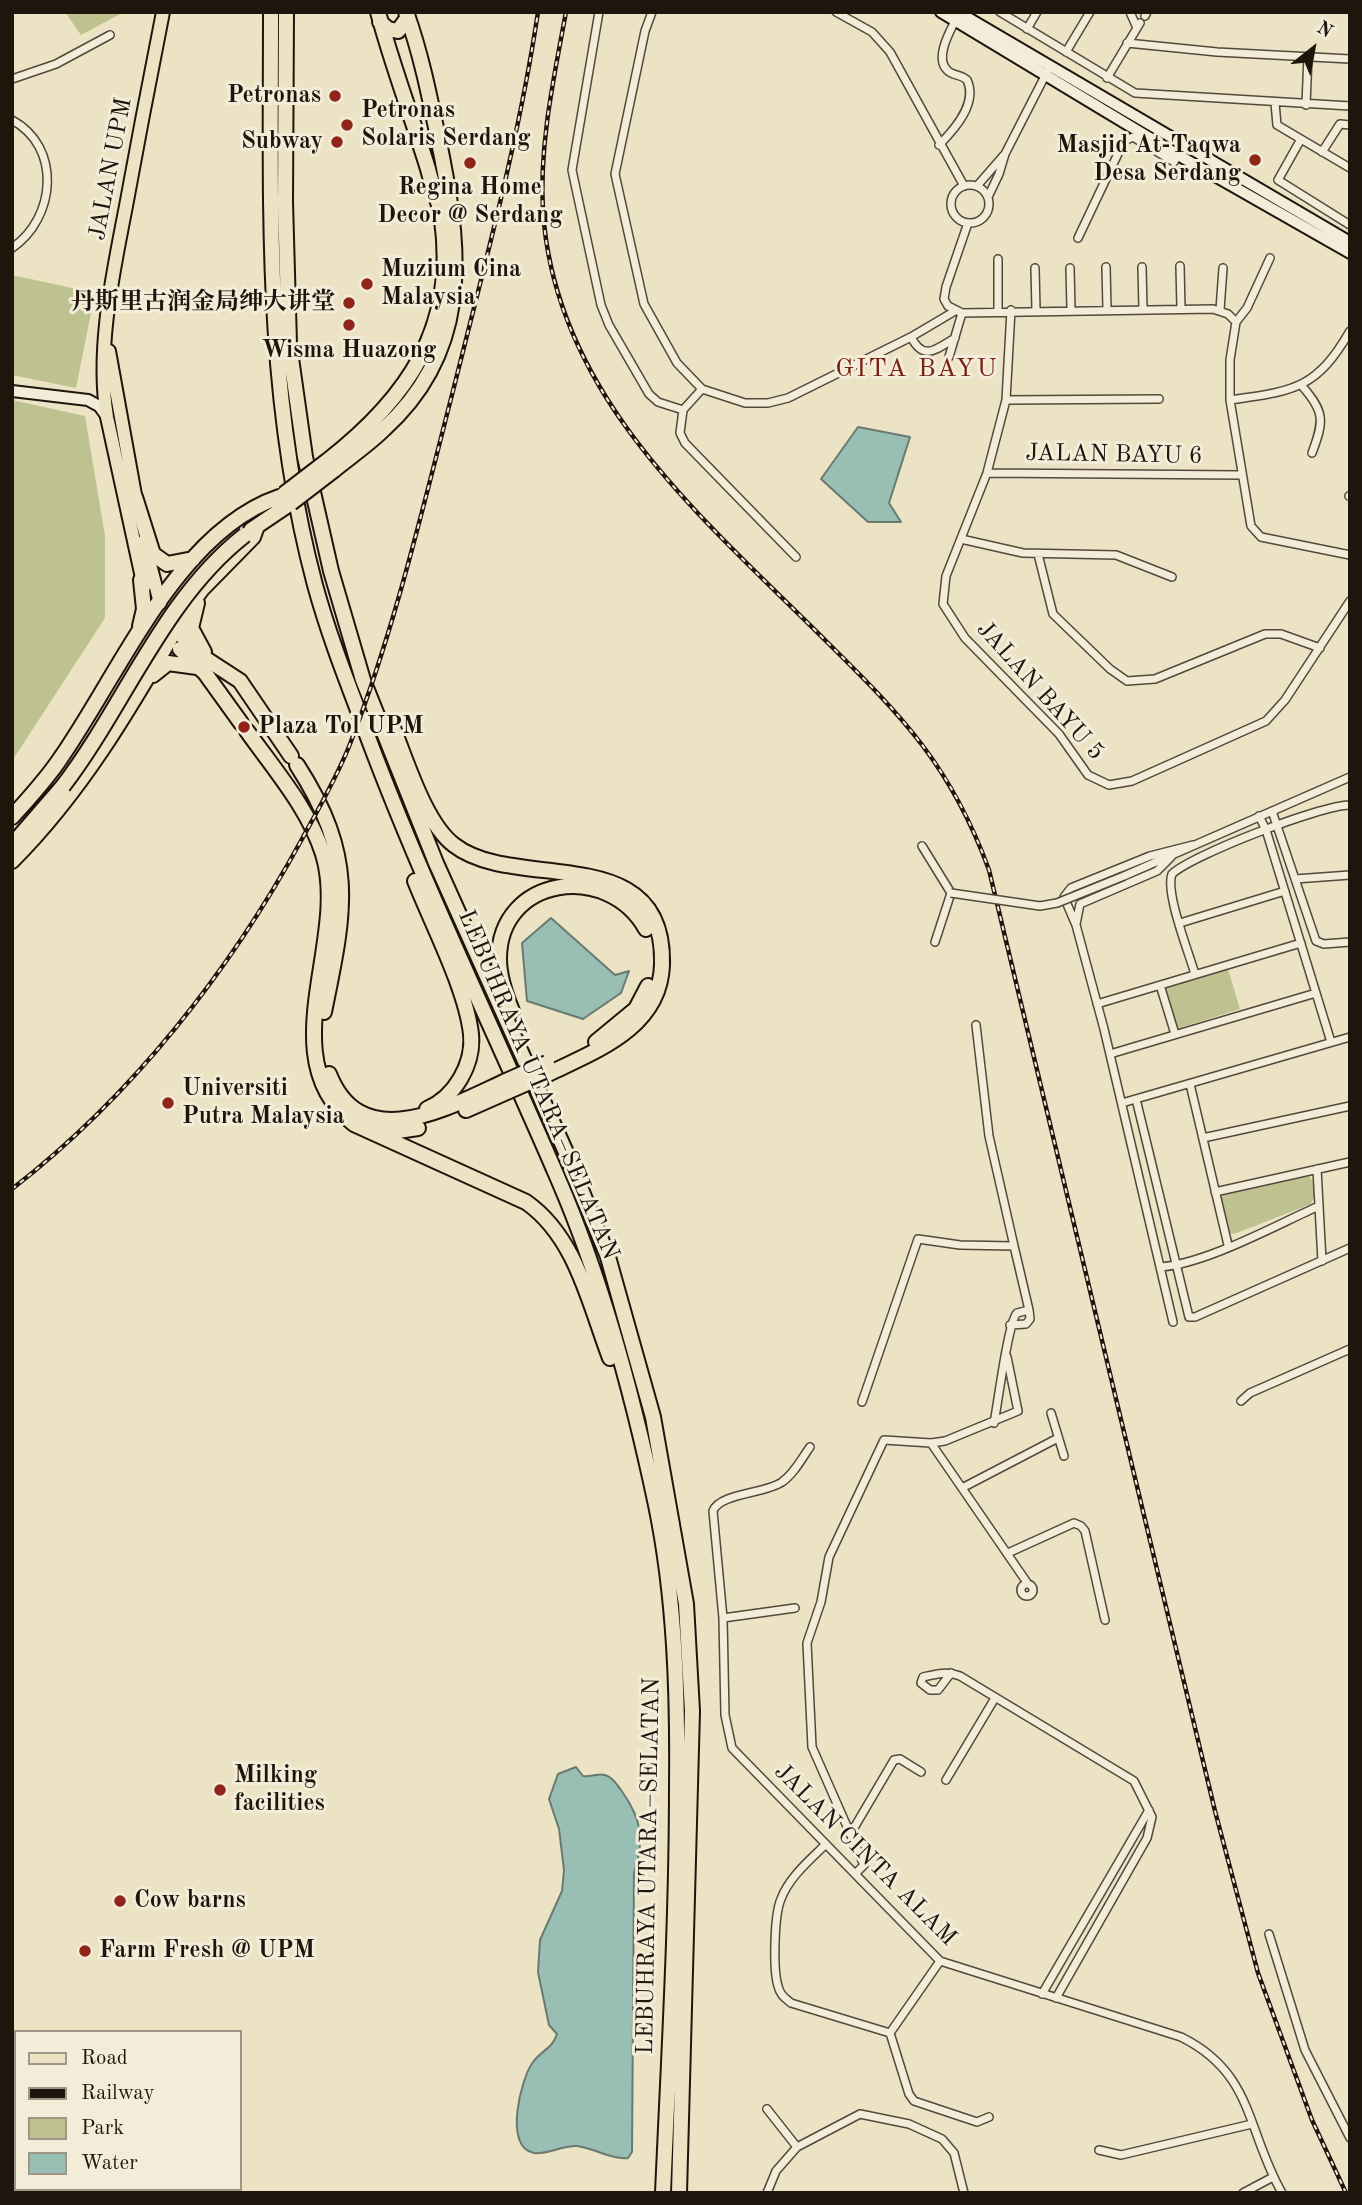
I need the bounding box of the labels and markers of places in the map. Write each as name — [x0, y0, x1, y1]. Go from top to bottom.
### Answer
place label: Petronas — [227, 82, 321, 110]
marker: Petronas — [327, 88, 343, 104]
place label: Petronas Solaris Serdang — [361, 97, 530, 153]
marker: Petronas Solaris Serdang — [339, 117, 355, 133]
place label: Subway — [241, 128, 323, 156]
place label: Masjid At-Taqwa Desa Serdang — [1056, 132, 1241, 188]
marker: Subway — [329, 134, 345, 150]
marker: Masjid At-Taqwa Desa Serdang — [1247, 152, 1263, 168]
marker: Regina Home Decor @ Serdang — [462, 155, 478, 171]
place label: Regina Home Decor @ Serdang — [377, 174, 563, 230]
place label: Muzium Cina Malaysia — [381, 256, 521, 312]
marker: Muzium Cina Malaysia — [359, 276, 375, 292]
place label: 丹斯里古润金局绅大讲堂 — [71, 289, 335, 317]
marker: 丹斯里古润金局绅大讲堂 — [341, 295, 357, 311]
marker: Wisma Huazong — [341, 317, 357, 333]
place label: Wisma Huazong — [262, 337, 436, 365]
place label: Plaza Tol UPM — [258, 713, 424, 741]
marker: Plaza Tol UPM — [236, 719, 252, 735]
place label: Universiti Putra Malaysia — [182, 1075, 345, 1131]
marker: Universiti Putra Malaysia — [160, 1095, 176, 1111]
place label: Milking facilities — [234, 1762, 325, 1818]
marker: Milking facilities — [212, 1782, 228, 1798]
place label: Cow barns — [134, 1887, 246, 1915]
marker: Cow barns — [112, 1893, 128, 1909]
place label: Farm Fresh @ UPM — [99, 1937, 315, 1965]
marker: Farm Fresh @ UPM — [77, 1943, 93, 1959]

